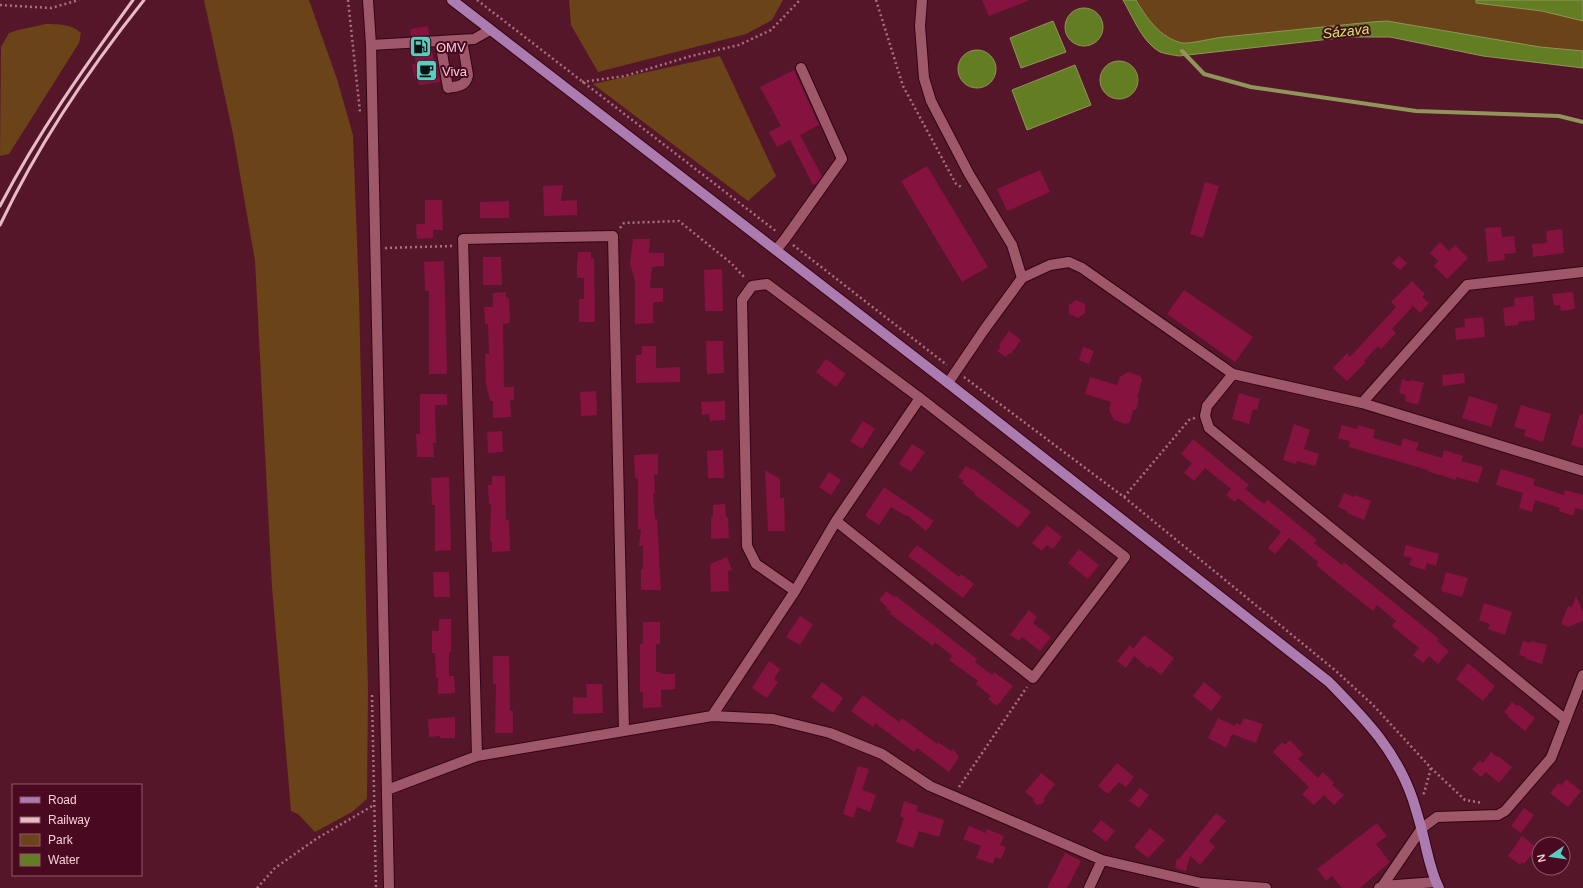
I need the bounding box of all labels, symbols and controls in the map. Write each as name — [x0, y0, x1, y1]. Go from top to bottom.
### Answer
water label: Sázava — [1322, 21, 1370, 41]
fuel station icon: OMV — [407, 34, 433, 60]
place label: OMV — [436, 40, 466, 55]
cafe icon: Viva — [413, 58, 439, 84]
place label: Viva — [442, 64, 468, 79]
legend — [12, 784, 142, 876]
text: Road — [48, 793, 77, 807]
text: Railway — [48, 813, 90, 827]
text: Park — [48, 833, 74, 847]
north arrow — [1531, 836, 1571, 876]
text: Water — [48, 853, 80, 867]
text: N — [1535, 853, 1548, 863]

